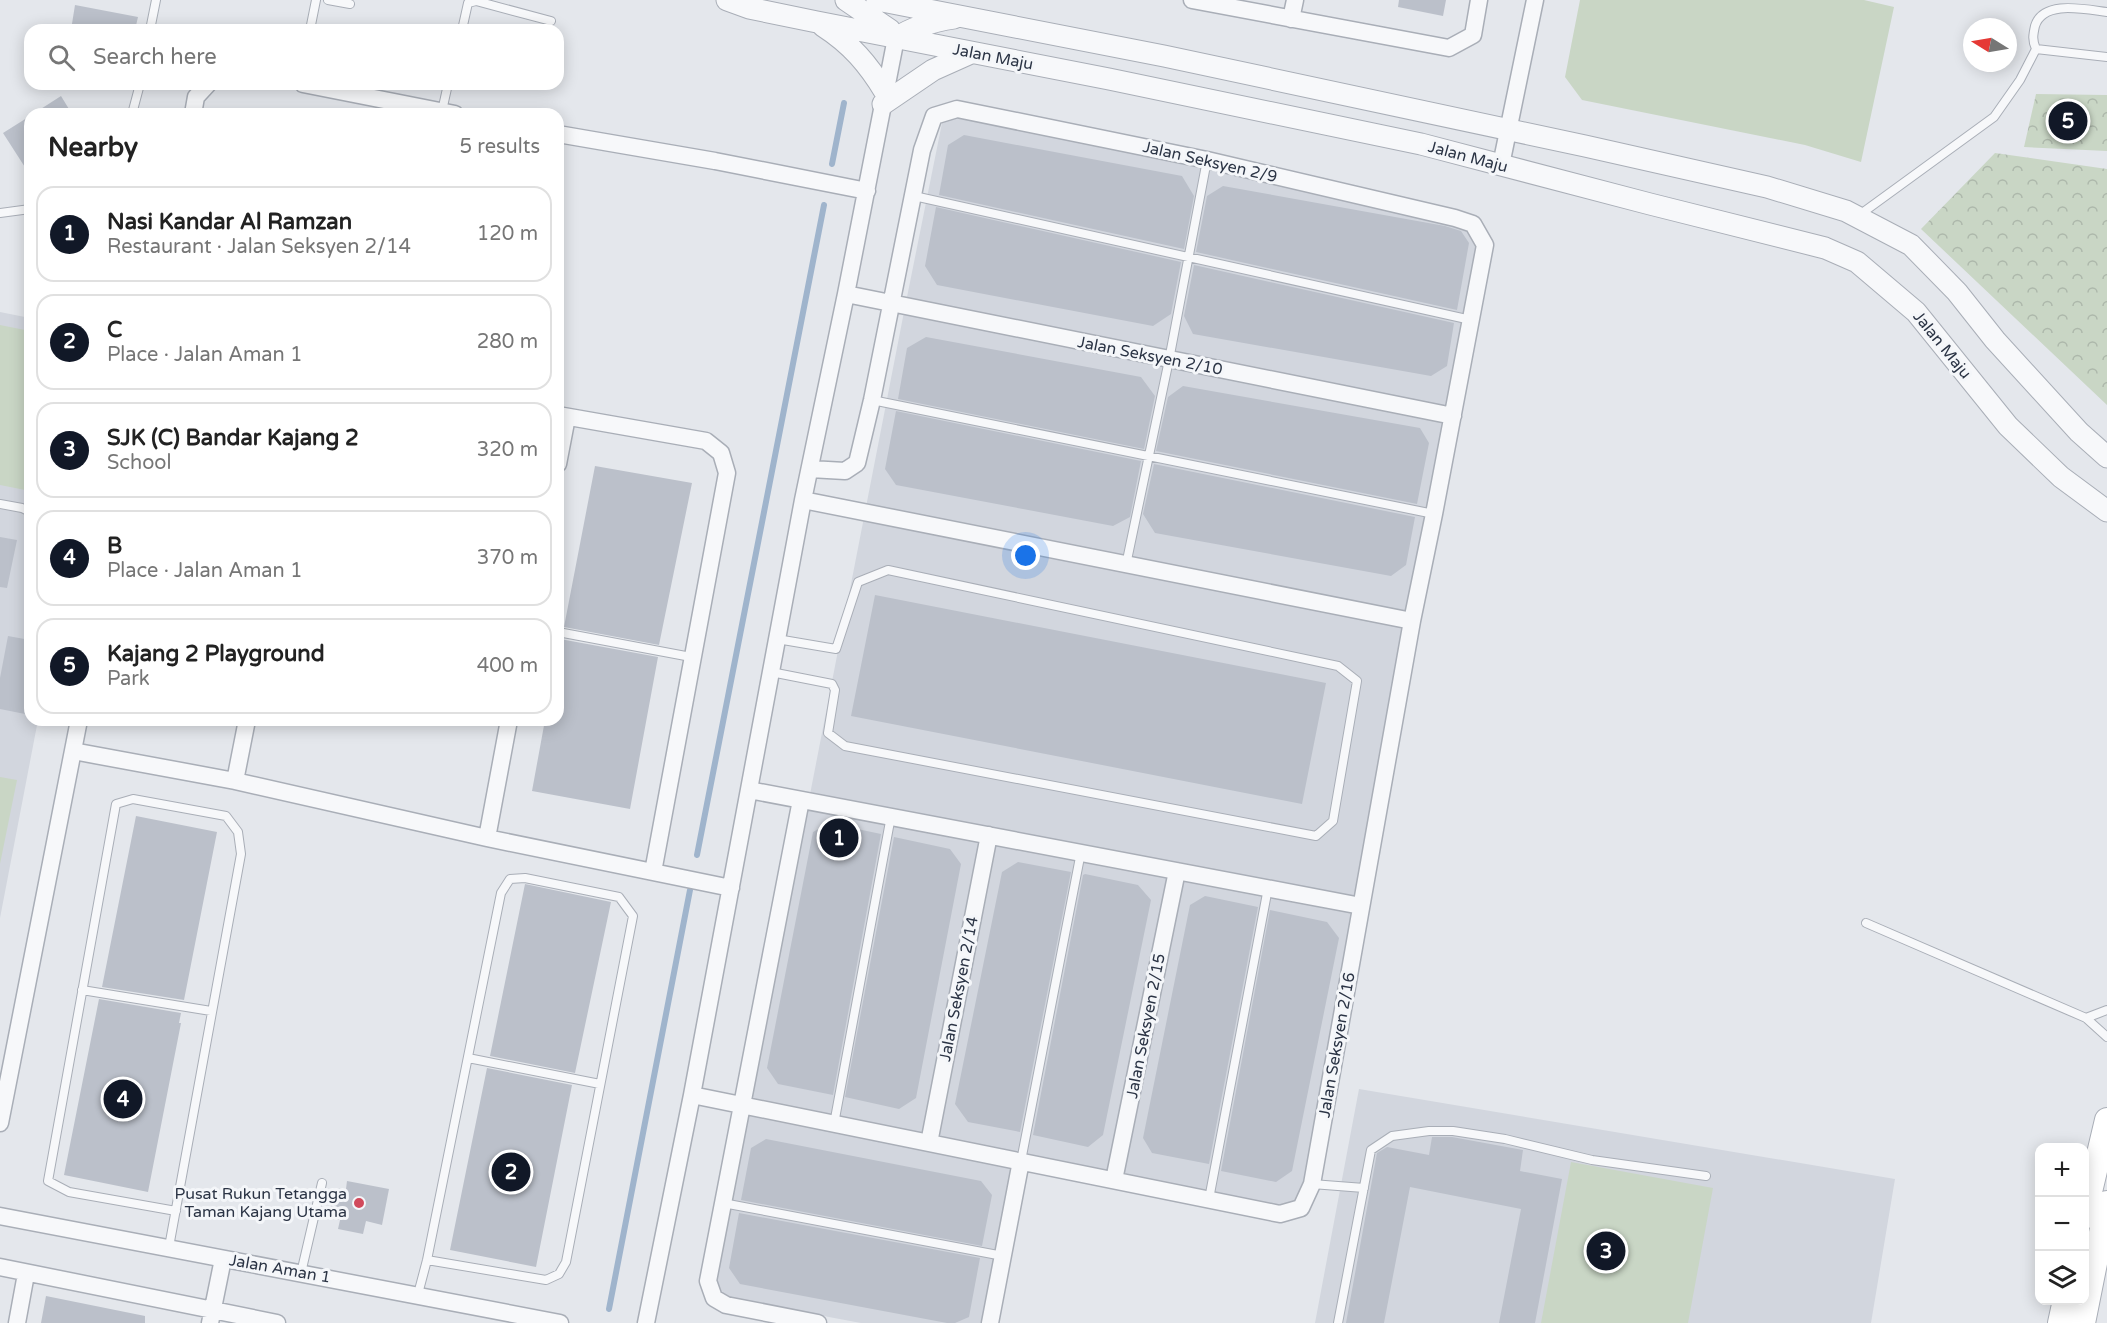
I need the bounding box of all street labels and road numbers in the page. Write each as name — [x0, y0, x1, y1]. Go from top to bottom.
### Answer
street label: Jalan Maju — [951, 39, 1035, 75]
street label: Jalan Seksyen 2/9 — [1141, 137, 1279, 187]
street label: Jalan Maju — [1426, 137, 1510, 177]
street label: Jalan Maju — [1909, 307, 1975, 383]
street label: Jalan Seksyen 2/10 — [1076, 332, 1224, 380]
street label: Jalan Seksyen 2/14 — [935, 915, 983, 1063]
street label: Jalan Seksyen 2/15 — [1122, 952, 1170, 1100]
street label: Jalan Seksyen 2/16 — [1314, 971, 1360, 1119]
street label: Jalan Aman 1 — [228, 1250, 332, 1288]

